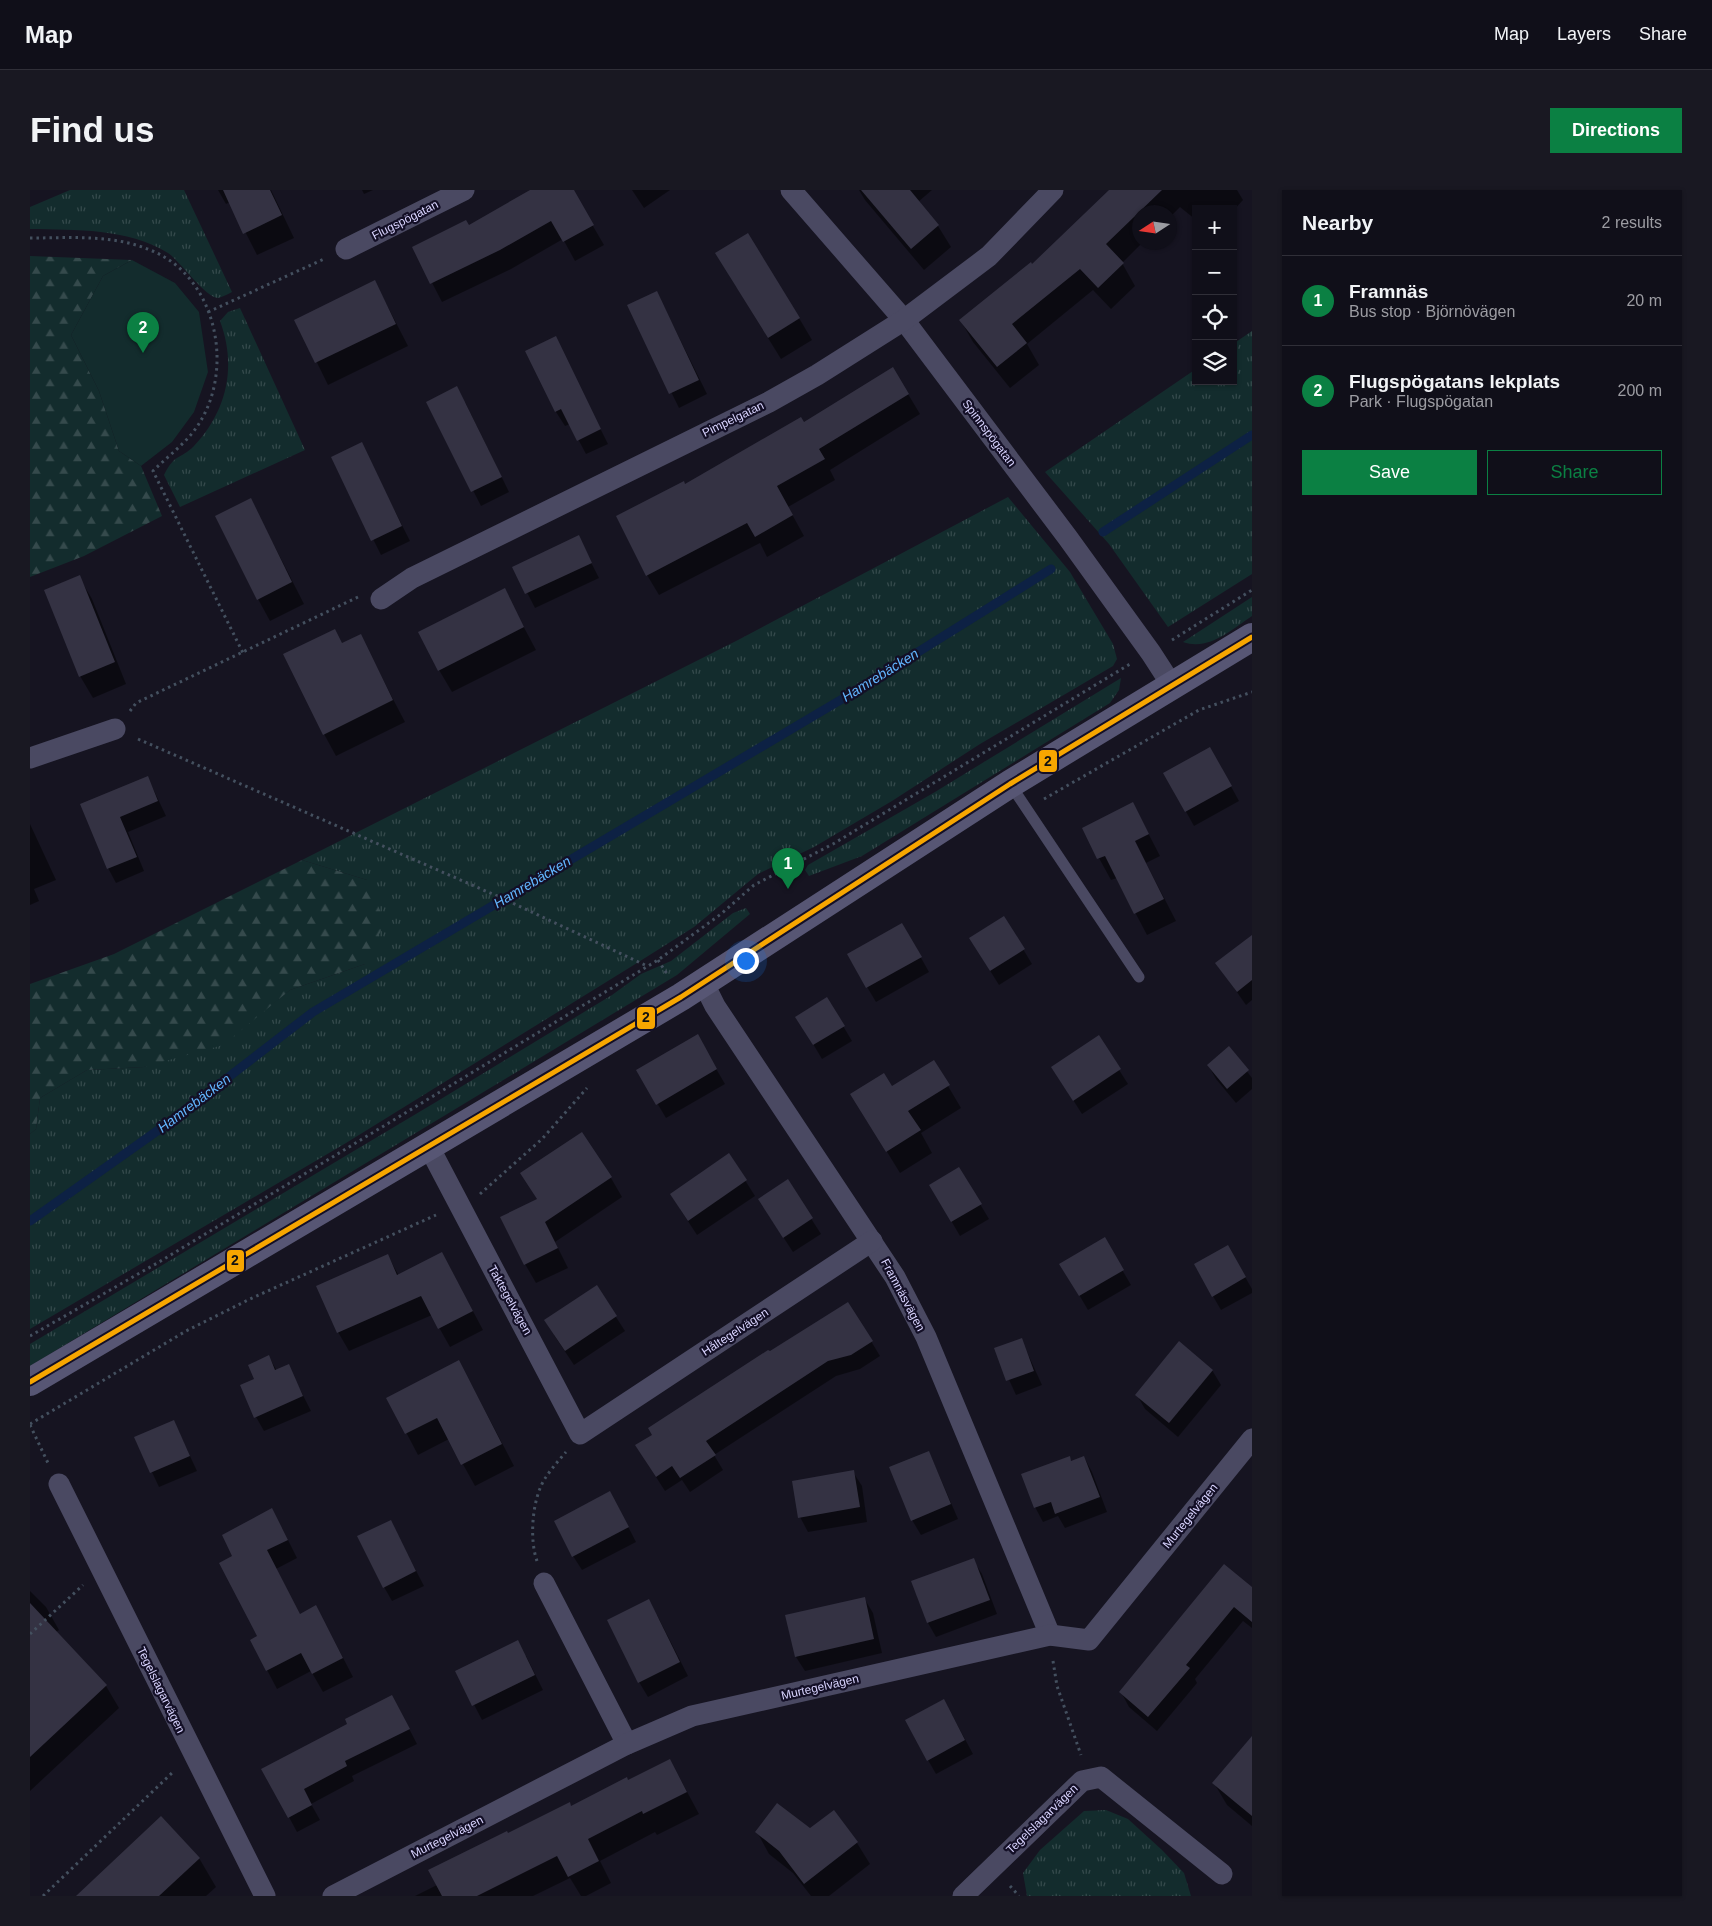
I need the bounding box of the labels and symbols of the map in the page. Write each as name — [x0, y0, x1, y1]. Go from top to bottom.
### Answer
street label: Flugspögatan — [369, 197, 441, 243]
north arrow — [1132, 205, 1177, 250]
pin: 2 — [127, 312, 159, 353]
street label: Spinnspögatan — [959, 397, 1019, 469]
street label: Pimpelgatan — [700, 398, 766, 440]
water label: Hamrebäcken — [839, 645, 921, 705]
line badge: 2 — [1038, 749, 1058, 773]
text: 2 — [1044, 753, 1052, 769]
pin: 1 — [772, 848, 804, 889]
water label: Hamrebäcken — [491, 853, 574, 911]
your location — [733, 948, 759, 974]
line badge: 2 — [636, 1006, 656, 1030]
text: 2 — [642, 1009, 650, 1025]
water label: Hamrebäcken — [154, 1070, 234, 1136]
line badge: 2 — [226, 1249, 245, 1273]
text: 2 — [231, 1252, 239, 1268]
street label: Framnäsvägen — [878, 1256, 928, 1334]
street label: Taktegelvägen — [485, 1263, 535, 1337]
street label: Håltegelvägen — [699, 1305, 771, 1359]
street label: Murtegelvägen — [1160, 1481, 1220, 1551]
street label: Tegelslagarvägen — [134, 1645, 188, 1735]
street label: Murtegelvägen — [780, 1671, 860, 1703]
street label: Tegelslagarvägen — [1003, 1781, 1081, 1857]
street label: Murtegelvägen — [408, 1813, 486, 1861]

